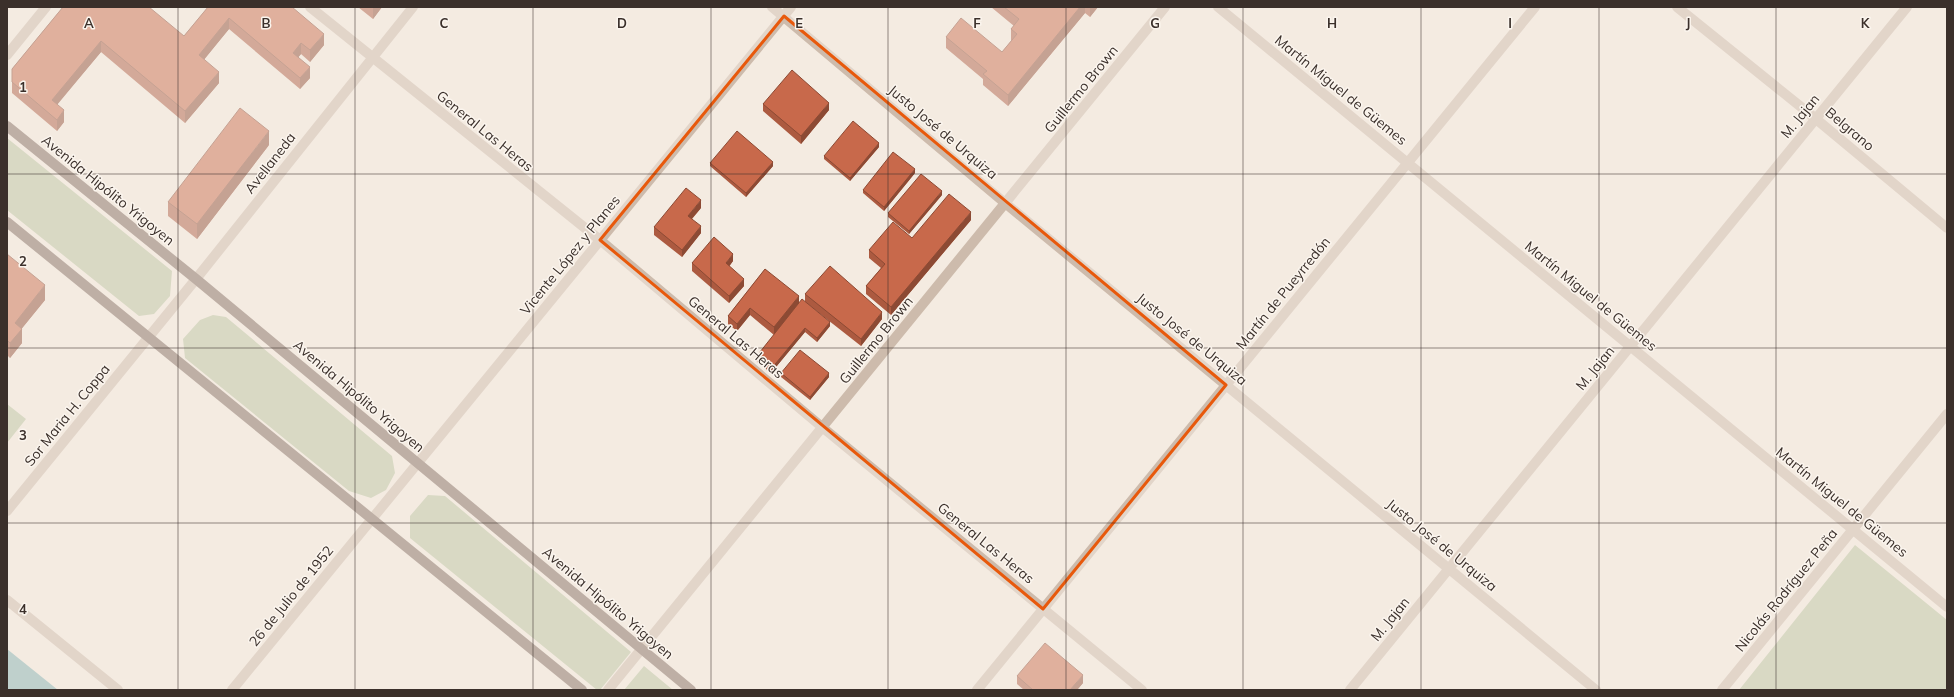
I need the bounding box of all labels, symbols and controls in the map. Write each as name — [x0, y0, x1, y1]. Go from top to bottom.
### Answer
text: A — [84, 15, 94, 31]
text: B — [262, 15, 271, 31]
text: C — [440, 15, 449, 31]
text: D — [617, 15, 627, 31]
text: E — [795, 15, 803, 31]
text: F — [973, 15, 981, 31]
text: G — [1150, 15, 1160, 31]
text: H — [1327, 15, 1337, 31]
text: I — [1508, 15, 1512, 31]
text: J — [1686, 15, 1690, 31]
text: K — [1861, 15, 1871, 31]
street label: Martín Miguel de Güemes — [1271, 31, 1411, 149]
street label: Guillermo Brown — [1040, 41, 1122, 137]
text: 1 — [19, 79, 27, 95]
street label: Justo José de Urquiza — [885, 81, 1001, 183]
street label: General Las Heras — [433, 86, 537, 176]
street label: M. Jajan — [1777, 90, 1823, 142]
street label: Belgrano — [1822, 103, 1878, 155]
street label: Avellaneda — [241, 129, 299, 197]
street label: Avenida Hipólito Yrigoyen — [38, 131, 178, 249]
street label: Vicente López y Planes — [516, 191, 624, 319]
street label: Martín de Pueyrredón — [1232, 233, 1334, 353]
street label: Martín Miguel de Güemes — [1521, 237, 1661, 355]
text: 2 — [19, 253, 27, 269]
street label: Justo José de Urquiza — [1133, 289, 1251, 389]
street label: General Las Heras — [684, 292, 788, 382]
street label: Guillermo Brown — [835, 292, 917, 388]
street label: Avenida Hipólito Yrigoyen — [290, 336, 428, 456]
street label: M. Jajan — [1572, 342, 1618, 394]
street label: Sor Maria H. Coppa — [20, 360, 114, 470]
text: 3 — [19, 427, 27, 443]
street label: Martín Miguel de Güemes — [1772, 443, 1912, 561]
street label: Justo José de Urquiza — [1383, 495, 1501, 595]
street label: General Las Heras — [934, 498, 1038, 588]
street label: Nicolás Rodríguez Peña — [1731, 525, 1841, 655]
street label: 26 de Julio de 1952 — [245, 542, 337, 650]
street label: Avenida Hipólito Yrigoyen — [539, 543, 677, 663]
street label: M. Jajan — [1367, 593, 1413, 645]
text: 4 — [19, 601, 27, 617]

